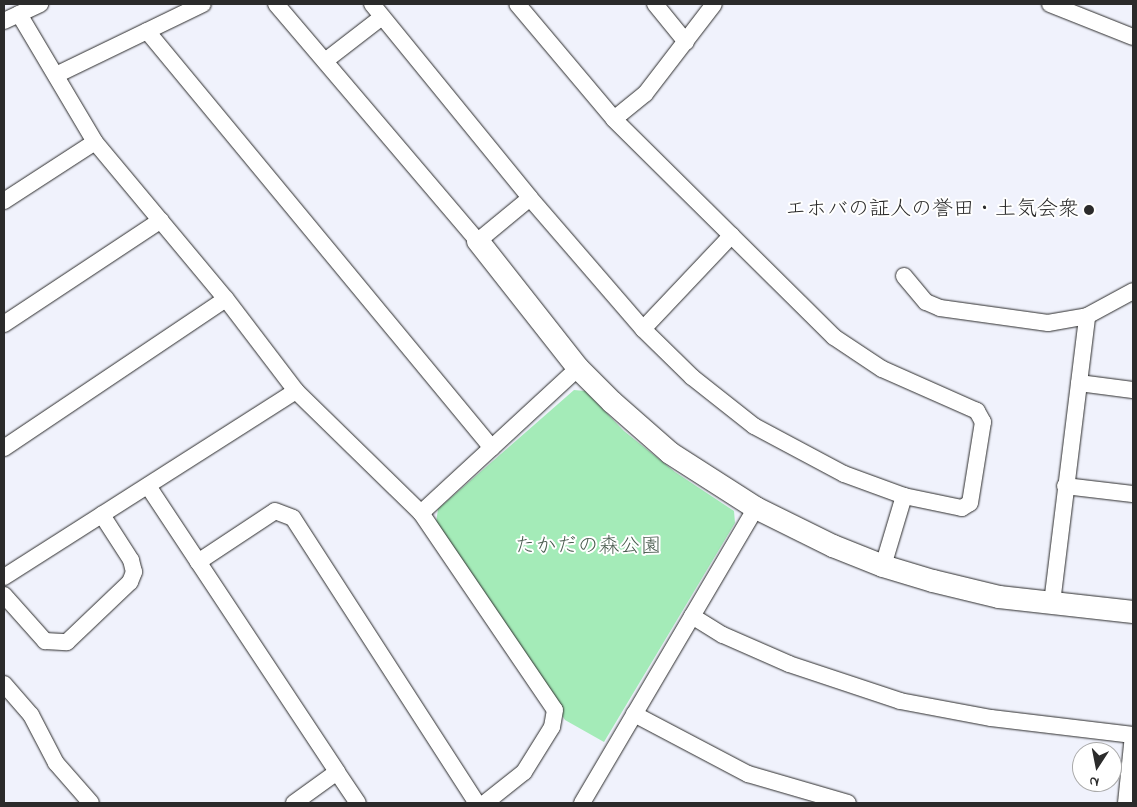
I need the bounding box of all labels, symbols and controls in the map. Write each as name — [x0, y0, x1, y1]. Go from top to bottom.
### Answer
place label: エホバの証人の誉田・土気会衆 — [785, 197, 1079, 223]
marker: エホバの証人の誉田・土気会衆 — [1083, 204, 1095, 216]
park label: たかだの森公園 — [515, 534, 661, 560]
north arrow — [1072, 742, 1122, 792]
text: N — [1088, 770, 1101, 792]

